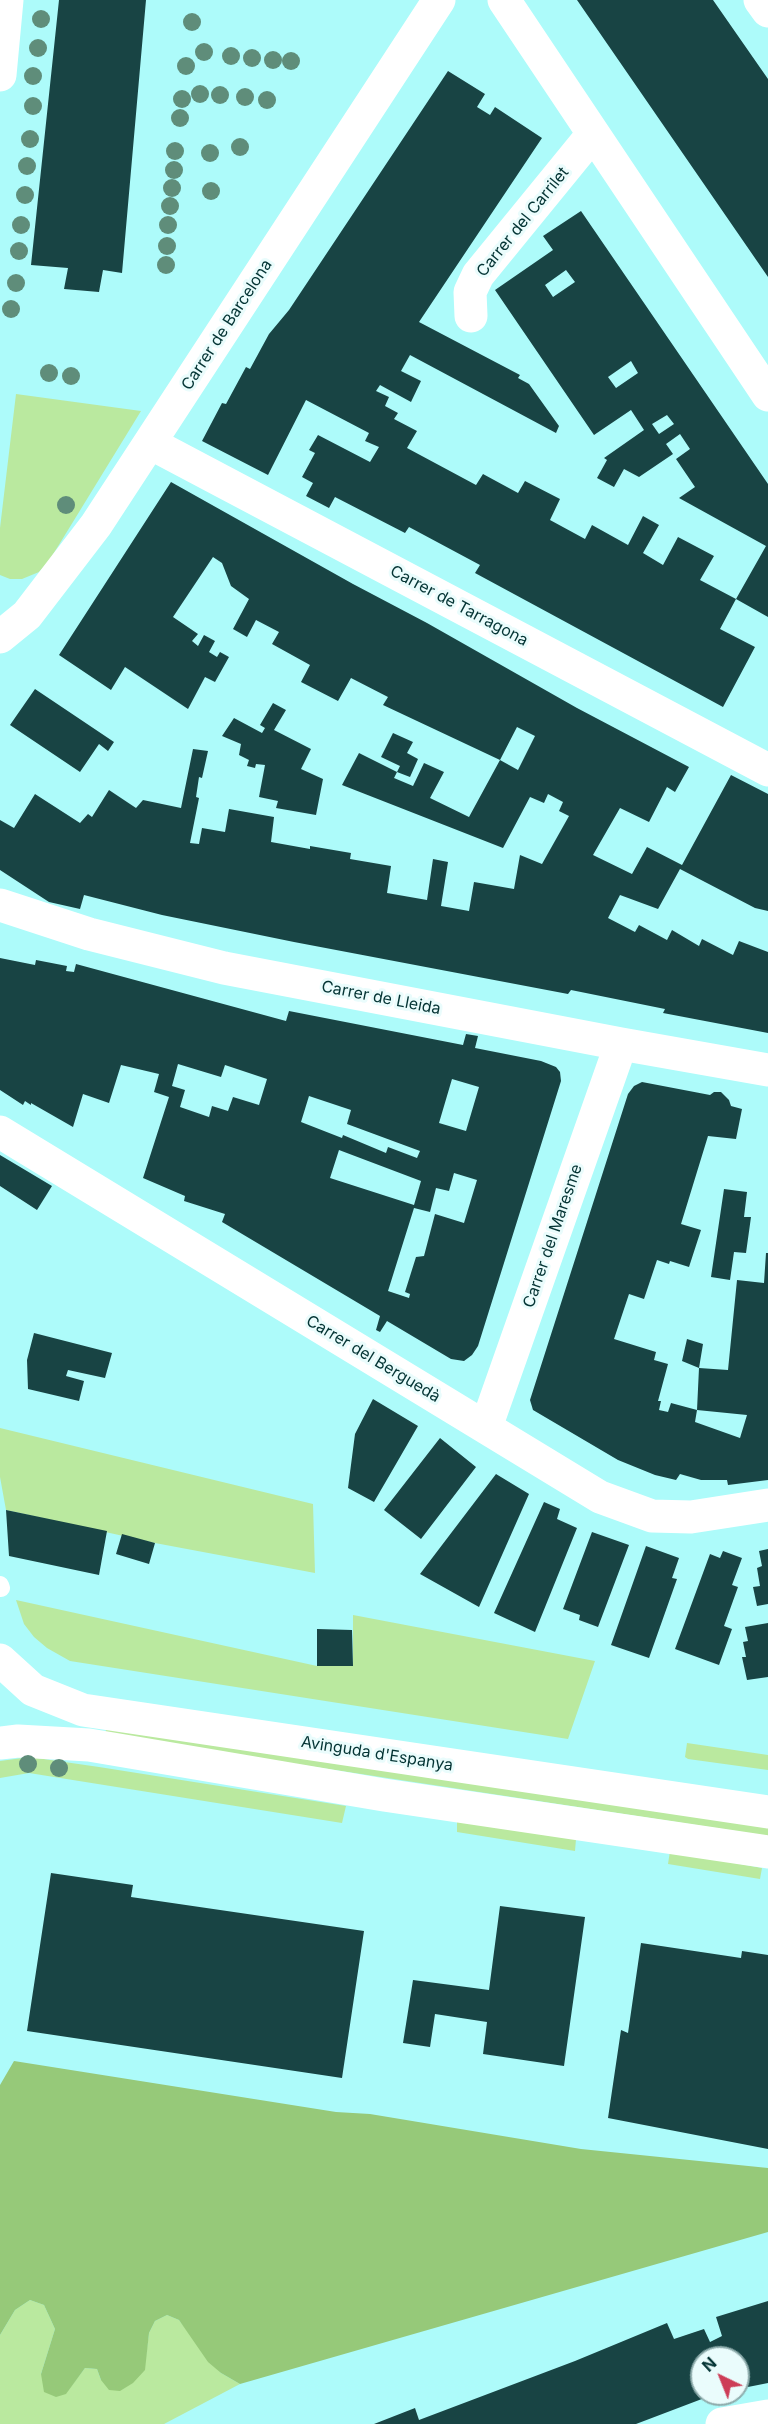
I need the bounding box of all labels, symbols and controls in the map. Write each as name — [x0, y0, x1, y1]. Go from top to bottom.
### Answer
street label: Carrer del Carrilet — [473, 163, 573, 281]
street label: Carrer de Barcelona — [178, 256, 276, 394]
street label: Carrer de Tarragona — [387, 562, 531, 650]
street label: Carrer de Lleida — [320, 977, 442, 1019]
street label: Carrer del Maresme — [519, 1162, 587, 1310]
street label: Carrer del Berguedà — [302, 1311, 444, 1407]
street label: Avinguda d'Espanya — [300, 1733, 454, 1775]
north arrow — [690, 2346, 750, 2406]
text: N — [698, 2353, 720, 2376]

